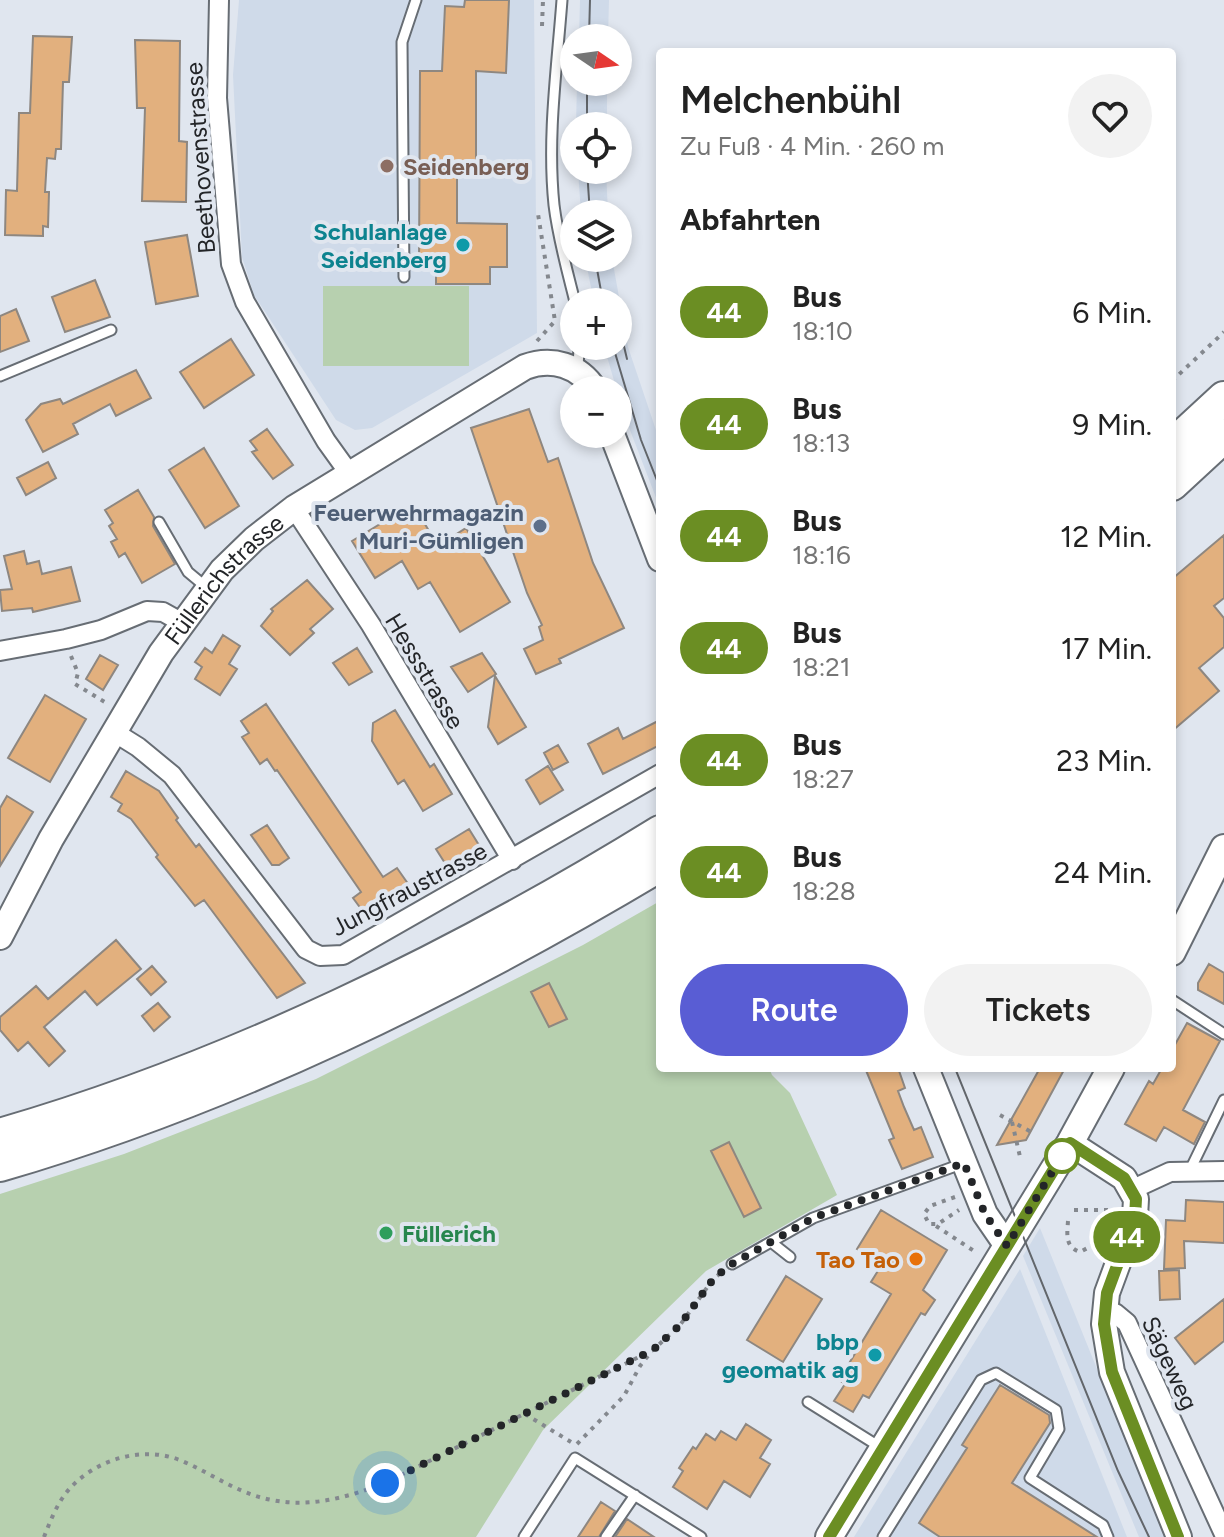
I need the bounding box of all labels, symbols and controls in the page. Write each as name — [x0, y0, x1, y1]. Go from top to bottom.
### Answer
north arrow — [560, 24, 632, 96]
map controls — [560, 24, 632, 448]
street label: Beethovenstrasse — [179, 61, 221, 255]
button: heart — [1068, 74, 1152, 158]
text: Melchenbühl — [680, 77, 901, 123]
button: locate — [560, 112, 632, 184]
text: Zu Fuß · 4 Min. · 260 m — [680, 130, 945, 162]
place label: Seidenberg — [403, 152, 529, 181]
marker: Seidenberg — [378, 157, 396, 175]
button: layers — [560, 200, 632, 272]
text: Abfahrten — [680, 201, 821, 238]
place label: Schulanlage Seidenberg — [313, 217, 447, 274]
marker: Schulanlage Seidenberg — [454, 236, 472, 254]
text: Bus — [792, 278, 841, 315]
button: + — [560, 288, 632, 360]
text: 6 Min. — [1072, 294, 1152, 331]
text: 44 — [706, 295, 742, 329]
text: 18:10 — [792, 315, 853, 347]
button: − — [560, 376, 632, 448]
text: Bus — [792, 390, 841, 427]
text: 9 Min. — [1072, 406, 1152, 443]
text: 44 — [706, 407, 742, 441]
text: 18:13 — [792, 427, 850, 459]
place label: Feuerwehrmagazin Muri-Gümligen — [314, 498, 524, 555]
text: Bus — [792, 502, 841, 539]
street label: Füllerichstrasse — [158, 507, 289, 650]
marker: Feuerwehrmagazin Muri-Gümligen — [531, 517, 549, 535]
text: 12 Min. — [1060, 518, 1152, 555]
text: 44 — [706, 519, 742, 553]
text: 18:16 — [792, 539, 851, 571]
street label: Hessstrasse — [379, 608, 471, 734]
text: Bus — [792, 614, 841, 651]
text: 17 Min. — [1061, 630, 1152, 667]
text: 44 — [706, 631, 742, 665]
text: 18:21 — [792, 651, 851, 683]
text: Bus — [792, 726, 841, 763]
text: 23 Min. — [1056, 742, 1152, 779]
text: 44 — [706, 743, 742, 777]
text: 18:27 — [792, 763, 854, 795]
street label: Jungfraustrasse — [326, 836, 492, 942]
text: Bus — [792, 838, 841, 875]
text: 24 Min. — [1054, 854, 1152, 891]
text: 44 — [706, 855, 742, 889]
text: 18:28 — [792, 875, 856, 907]
button: Route — [680, 964, 908, 1056]
button: Tickets — [924, 964, 1152, 1056]
unlabelled marker — [1045, 1139, 1079, 1173]
line badge: 44 — [1091, 1211, 1163, 1263]
place label: Füllerich — [402, 1219, 496, 1248]
text: 44 — [1109, 1220, 1145, 1254]
marker: Füllerich — [377, 1224, 395, 1242]
place label: Tao Tao — [816, 1245, 900, 1274]
marker: Tao Tao — [907, 1250, 925, 1268]
street label: Sägeweg — [1136, 1312, 1204, 1414]
place label: bbp geomatik ag — [722, 1327, 859, 1384]
marker: bbp geomatik ag — [866, 1346, 884, 1364]
your location — [365, 1463, 405, 1503]

